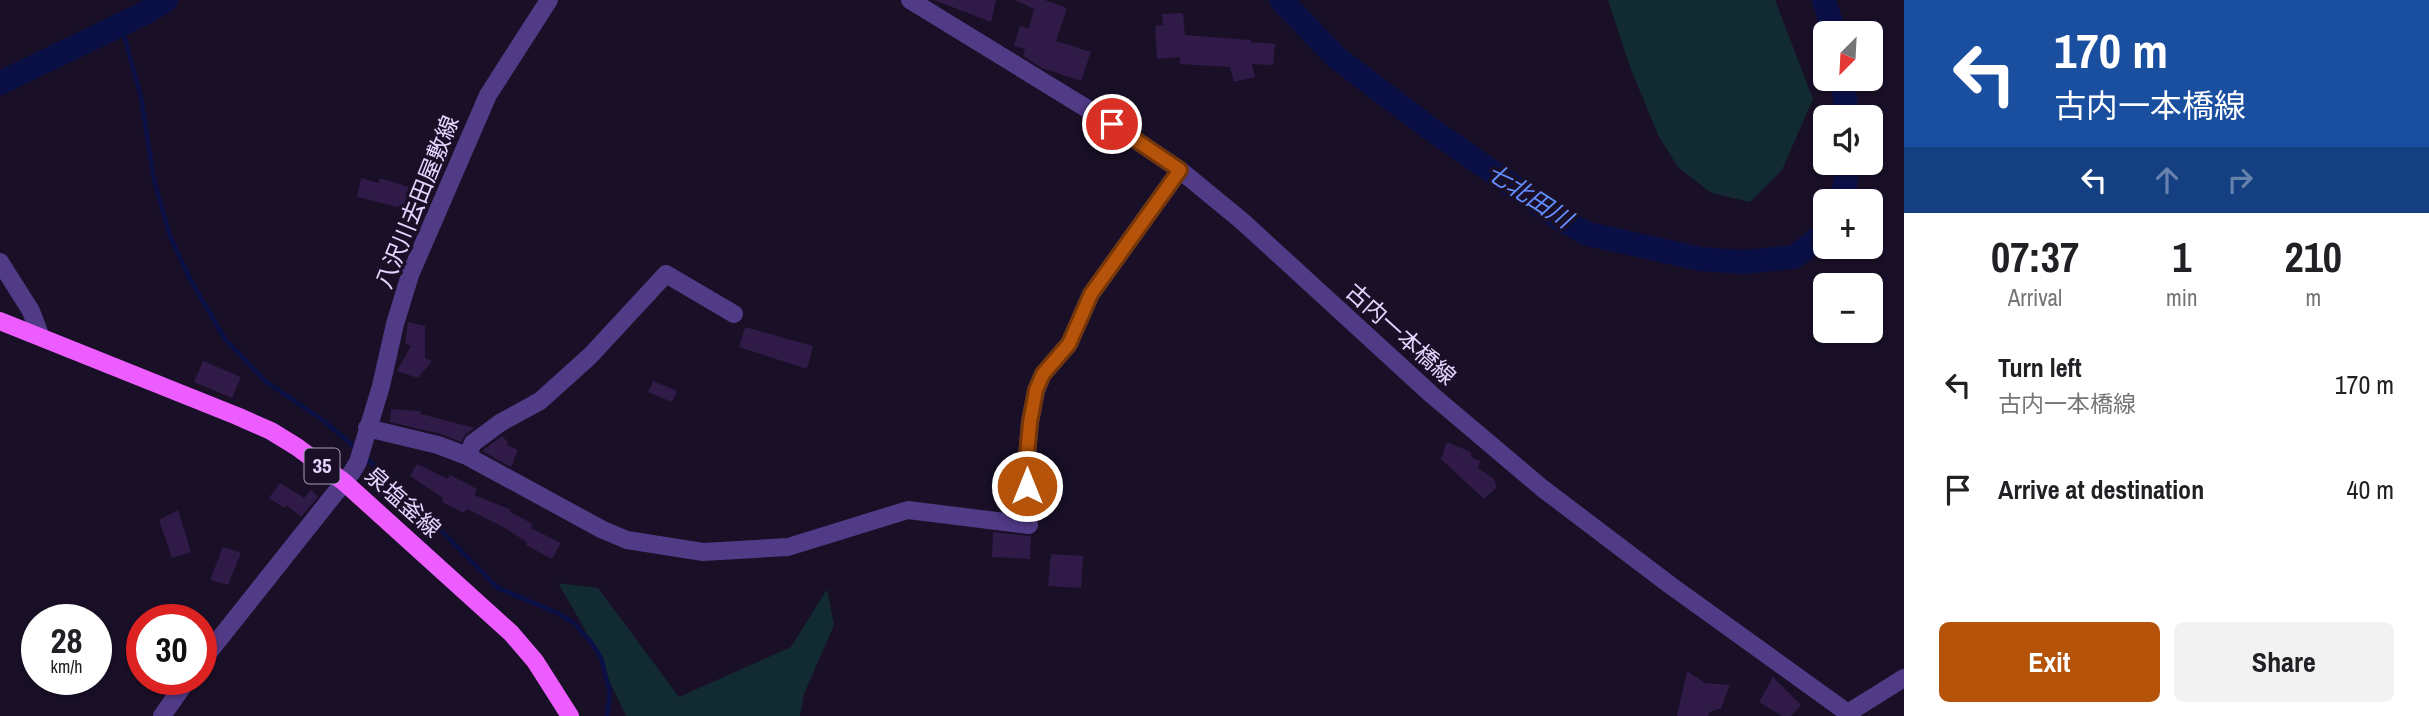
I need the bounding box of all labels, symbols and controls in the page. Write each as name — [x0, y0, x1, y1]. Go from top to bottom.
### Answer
text: 170 m — [2054, 17, 2168, 83]
north arrow — [1813, 21, 1883, 91]
map controls — [1813, 21, 1883, 343]
icon: left — [1939, 28, 2030, 119]
text: 古内一本橋線 — [2054, 84, 2246, 127]
pin — [1082, 94, 1142, 154]
icon: arrive — [1093, 105, 1131, 143]
button: sound — [1813, 105, 1883, 175]
street label: 八沢川去田屋敷線 — [368, 111, 465, 293]
water label: 七北田川 — [1481, 156, 1581, 236]
icon: left — [2075, 161, 2113, 199]
icon: ahead — [2148, 161, 2186, 199]
icon: right — [2221, 161, 2259, 199]
button: + — [1813, 189, 1883, 259]
text: 07:37 — [1991, 229, 2079, 285]
text: 1 — [2172, 229, 2191, 285]
text: 210 — [2285, 229, 2342, 285]
button: − — [1813, 273, 1883, 343]
street label: 古内一本橋線 — [1340, 276, 1463, 391]
text: Arrival — [2008, 282, 2062, 313]
text: min — [2166, 282, 2198, 313]
text: m — [2305, 282, 2321, 313]
text: Turn left — [1998, 350, 2082, 385]
icon: left — [1939, 366, 1977, 404]
text: 170 m — [2335, 367, 2394, 402]
text: 古内一本橋線 — [1998, 388, 2136, 419]
road number: 35 — [304, 448, 340, 484]
position arrow — [990, 449, 1064, 523]
street label: 泉塩釜線 — [359, 459, 448, 544]
icon: arrive — [1939, 471, 1977, 509]
text: Arrive at destination — [1998, 472, 2204, 507]
text: 40 m — [2347, 472, 2394, 507]
speed limit sign: 30 — [126, 604, 217, 695]
text: 28 — [51, 617, 82, 664]
button: Exit — [1939, 622, 2160, 702]
button: Share — [2174, 622, 2394, 702]
text: km/h — [51, 654, 83, 679]

